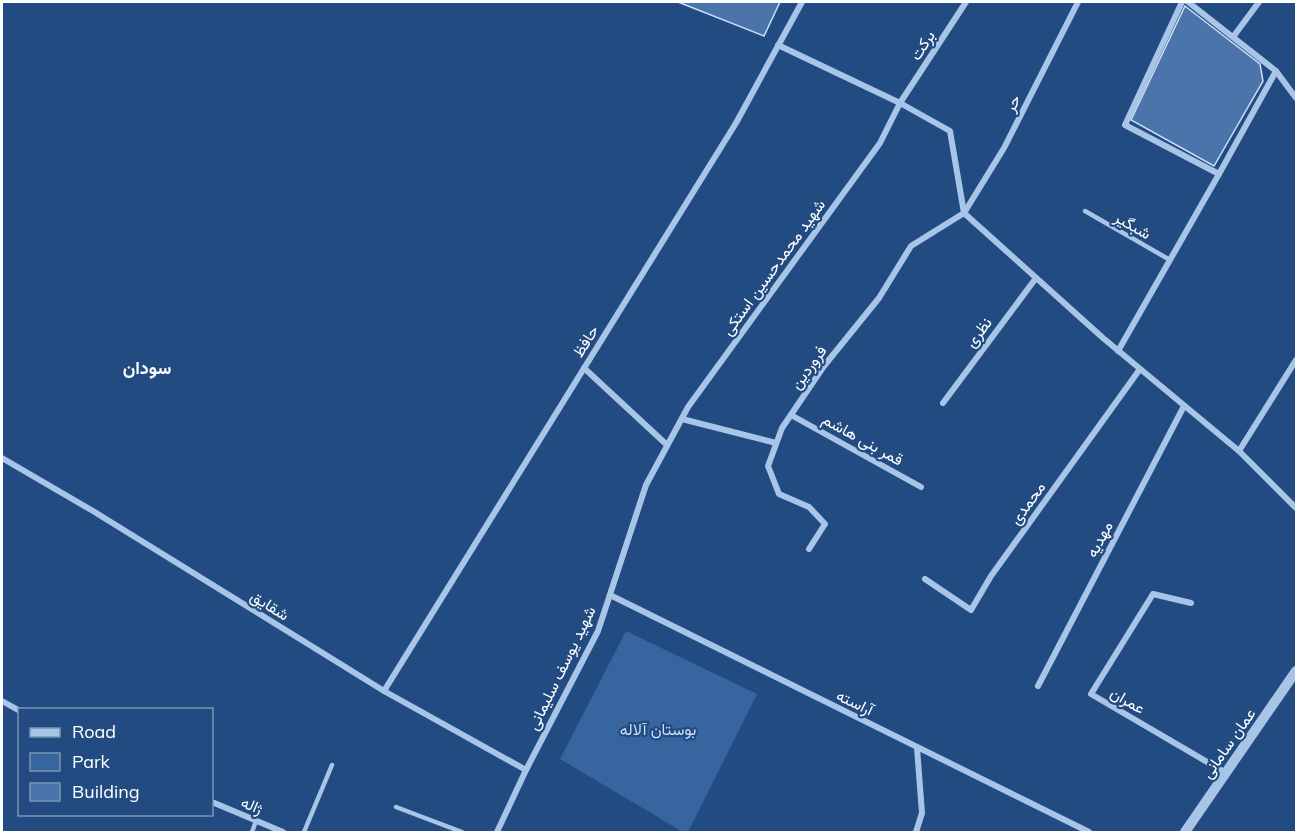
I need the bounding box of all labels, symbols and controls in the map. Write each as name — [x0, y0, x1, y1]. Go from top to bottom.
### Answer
street label: برکت — [905, 26, 940, 64]
street label: حر — [999, 91, 1026, 116]
street label: شهید محمدحسین استکی — [717, 195, 830, 340]
street label: شبگیر — [1110, 206, 1155, 244]
street label: نظری — [960, 313, 997, 352]
street label: حافظ — [567, 321, 603, 361]
street label: فروردین — [785, 341, 831, 393]
district label: سودان — [123, 356, 171, 379]
street label: قمر بنی هاشم — [818, 409, 907, 470]
street label: محمدی — [1005, 478, 1050, 529]
street label: مهدیه — [1081, 517, 1118, 561]
street label: شقایق — [246, 585, 293, 625]
street label: شهید یوسف سلیمانی — [522, 603, 601, 734]
street label: عمران — [1106, 682, 1149, 719]
street label: آراسته — [833, 684, 878, 721]
street label: عمان سامانی — [1197, 704, 1260, 783]
legend — [18, 708, 213, 816]
park label: بوستان آلاله — [620, 719, 696, 740]
text: Road — [72, 720, 116, 743]
text: Park — [72, 750, 111, 773]
text: Building — [72, 780, 140, 803]
street label: ژاله — [238, 792, 266, 820]

